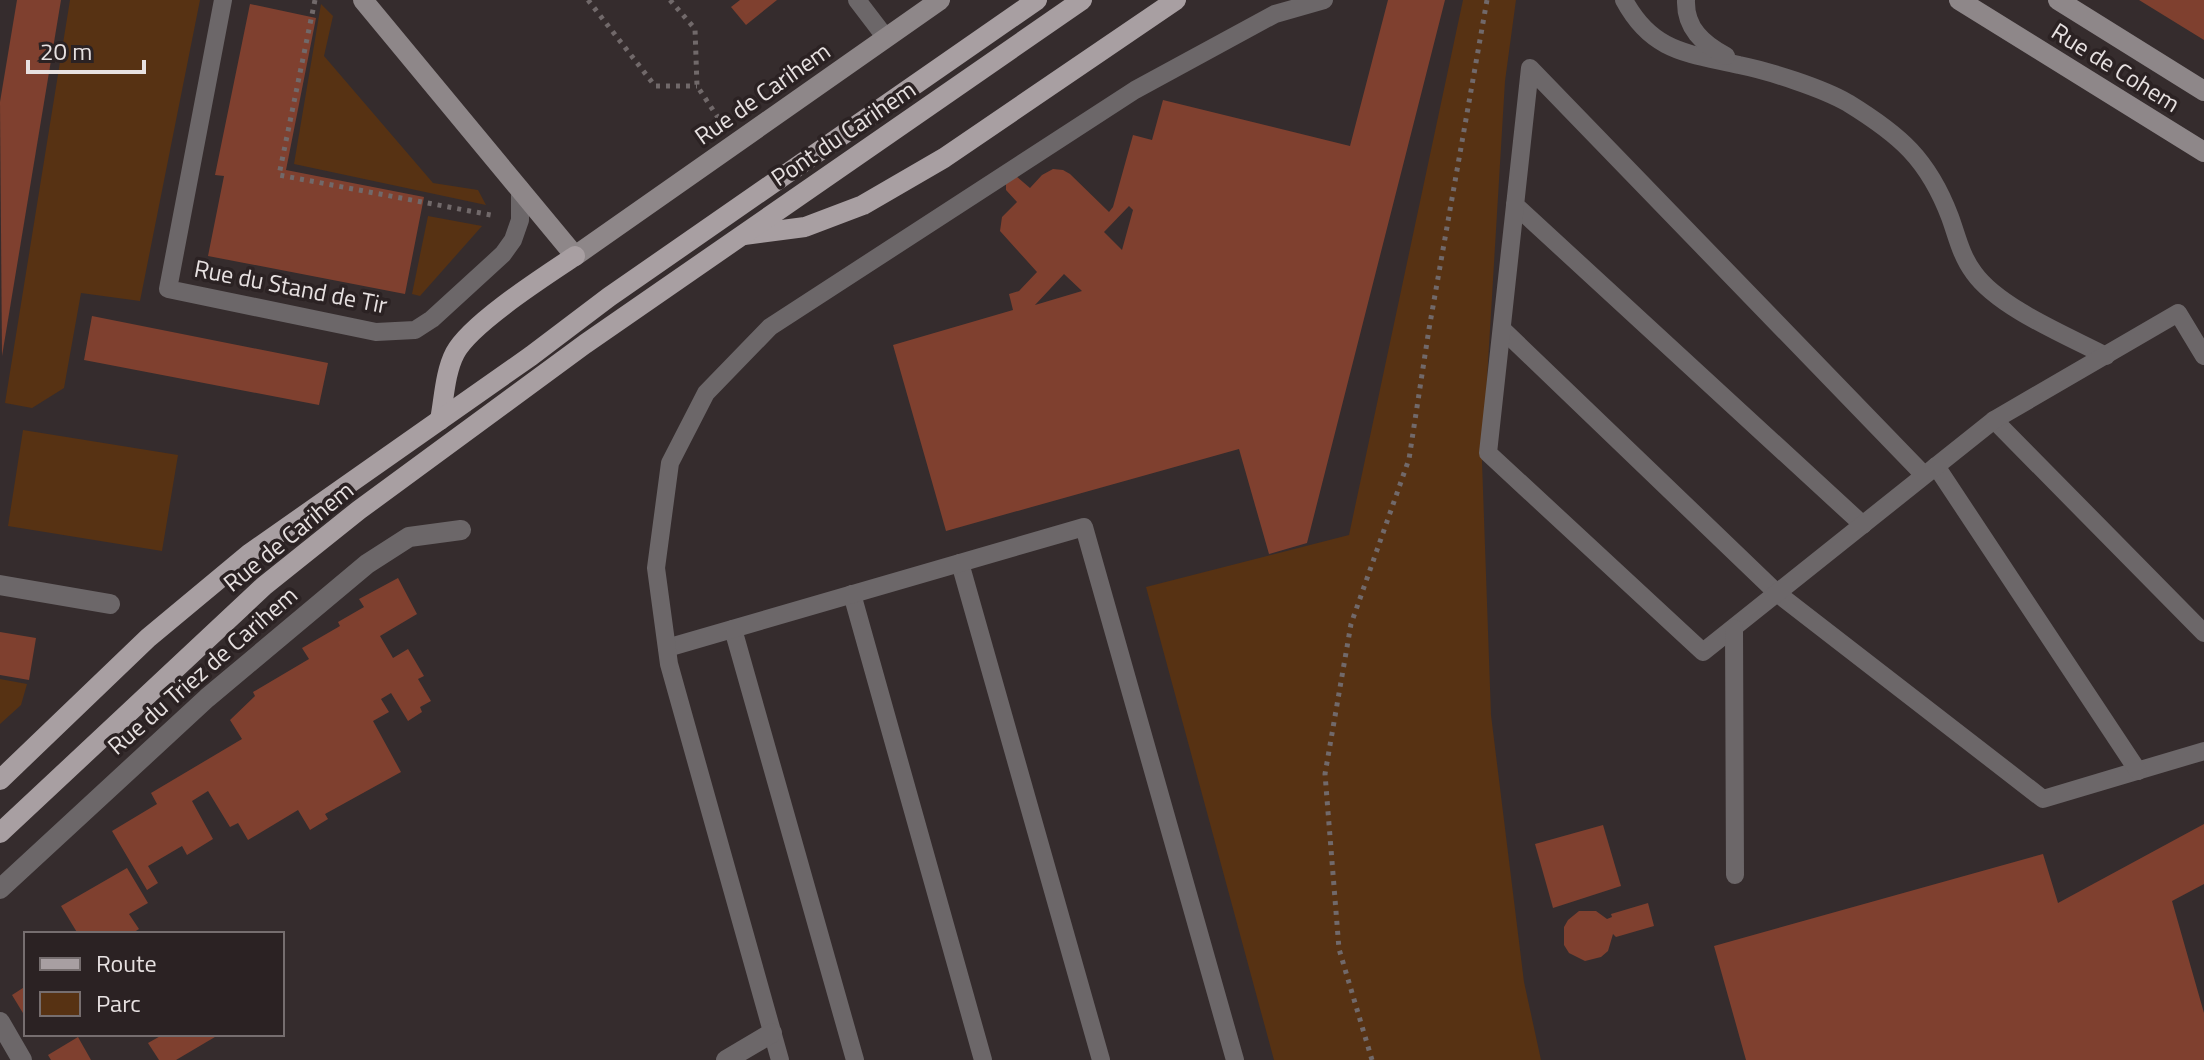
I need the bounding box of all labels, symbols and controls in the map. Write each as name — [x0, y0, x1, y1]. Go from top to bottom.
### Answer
street label: Rue de Cohem — [2045, 13, 2187, 121]
scale bar — [28, 24, 144, 74]
text: 20 m — [40, 33, 92, 69]
street label: Rue de Carihem — [687, 33, 837, 153]
street label: Pont du Carihem — [763, 71, 923, 195]
street label: Rue du Stand de Tir — [191, 250, 391, 322]
street label: Rue de Carihem — [215, 472, 361, 600]
street label: Rue du Triez de Carihem — [99, 577, 305, 763]
legend — [24, 932, 284, 1036]
text: Route — [96, 945, 157, 981]
text: Parc — [96, 985, 141, 1021]

